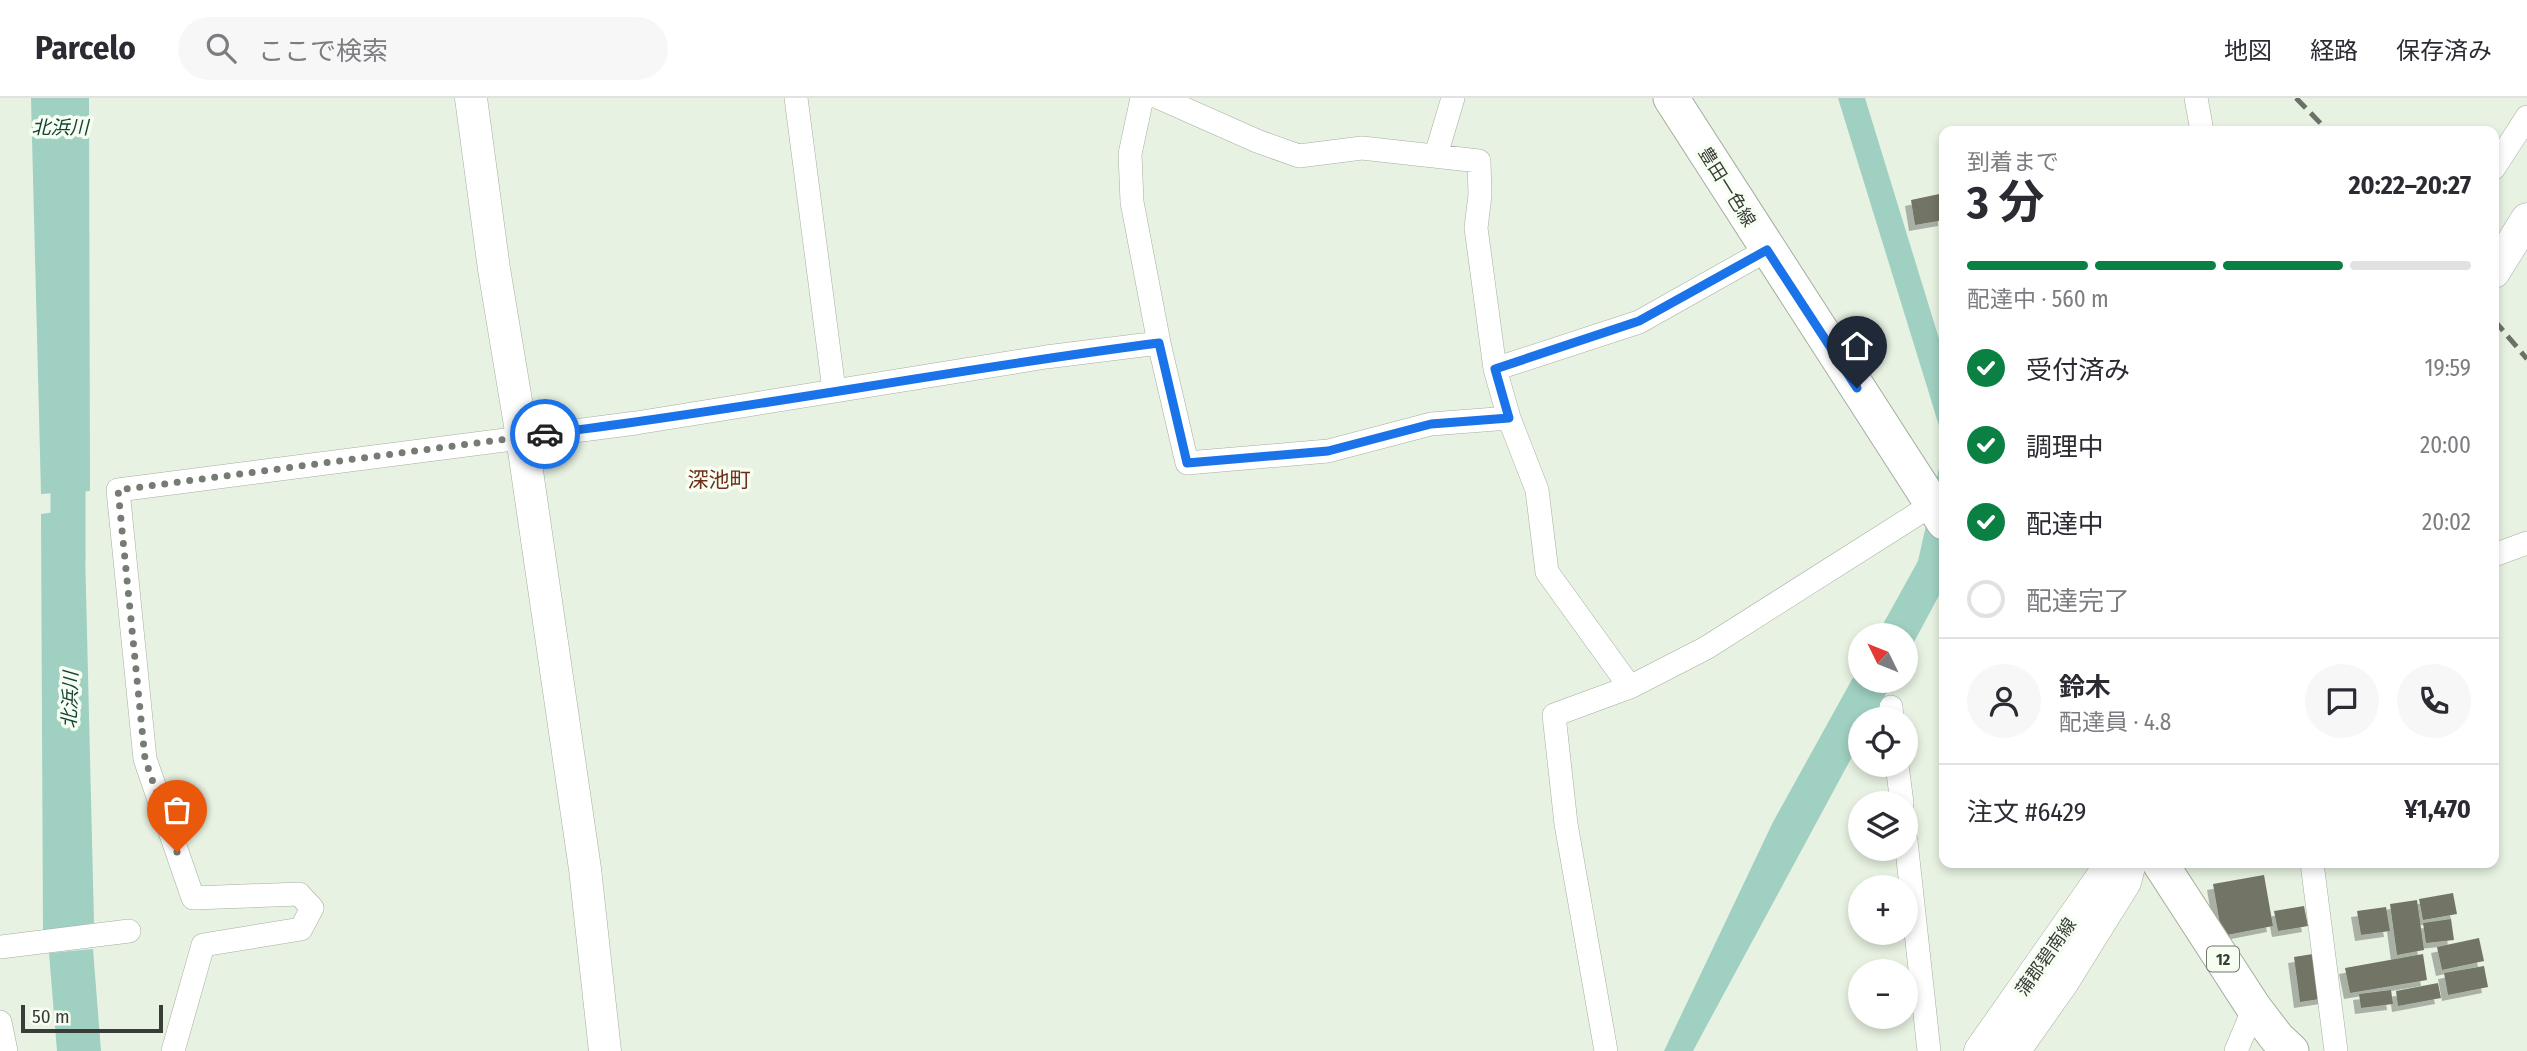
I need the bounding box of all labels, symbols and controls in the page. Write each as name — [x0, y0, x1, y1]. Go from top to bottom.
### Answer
search box — [178, 17, 668, 80]
text: Parcelo — [35, 28, 136, 68]
icon: search — [202, 29, 240, 67]
text: ここで検索 — [258, 36, 388, 67]
text: 地図 — [2224, 37, 2272, 65]
text: 経路 — [2310, 37, 2358, 65]
text: 保存済み — [2396, 37, 2492, 65]
water label: 北浜川 — [31, 116, 90, 139]
street label: 豊田一色線 — [1694, 143, 1760, 231]
text: 到着まで — [1967, 148, 2059, 176]
text: 20:22–20:27 — [2348, 170, 2471, 201]
text: 3 分 — [1967, 175, 2044, 230]
text: 配達中 · 560 m — [1967, 285, 2109, 313]
pin — [1827, 316, 1887, 388]
icon: home — [1838, 327, 1876, 365]
icon: check — [1967, 349, 2005, 387]
text: 19:59 — [2424, 354, 2471, 382]
text: 受付済み — [2026, 355, 2130, 386]
courier — [510, 399, 580, 469]
icon: car — [526, 415, 564, 453]
icon: check — [1967, 426, 2005, 464]
text: 20:00 — [2420, 431, 2471, 459]
text: 調理中 — [2026, 432, 2104, 463]
district label: 深池町 — [688, 467, 751, 493]
icon: check — [1967, 503, 2005, 541]
text: 20:02 — [2422, 508, 2471, 536]
text: 配達中 — [2026, 509, 2104, 540]
text: 配達完了 — [2026, 586, 2130, 617]
north arrow — [1848, 623, 1918, 693]
map controls — [1848, 623, 1918, 1029]
button: person — [1967, 664, 2041, 738]
button: chat — [2305, 664, 2379, 738]
button: phone — [2397, 664, 2471, 738]
water label: 北浜川 — [58, 669, 83, 729]
text: 鈴木 — [2059, 672, 2111, 703]
button: locate — [1848, 707, 1918, 777]
text: 配達員 · 4.8 — [2059, 708, 2171, 736]
pin — [147, 780, 207, 852]
icon: bag — [158, 791, 196, 829]
button: layers — [1848, 791, 1918, 861]
text: ¥1,470 — [2404, 794, 2471, 825]
text: 注文 #6429 — [1967, 797, 2086, 828]
button: + — [1848, 875, 1918, 945]
street label: 蒲郡碧南線 — [2011, 914, 2081, 1000]
road number: 12 — [2207, 946, 2239, 972]
button: − — [1848, 959, 1918, 1029]
scale bar — [21, 1002, 163, 1034]
text: 50 m — [32, 1005, 70, 1028]

